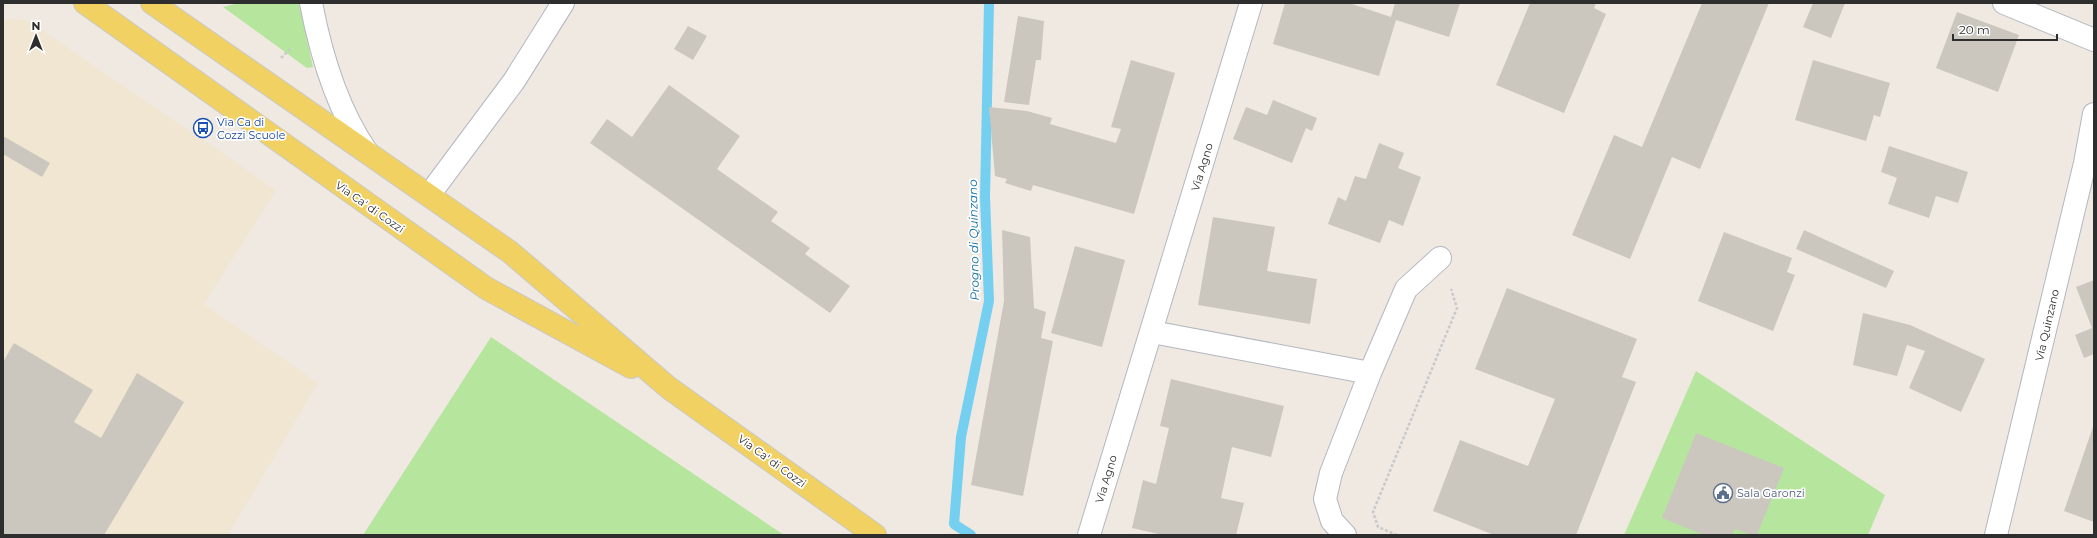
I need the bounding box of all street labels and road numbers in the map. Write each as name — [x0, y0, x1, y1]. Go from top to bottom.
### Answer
street label: Via Agno — [1188, 141, 1216, 193]
street label: Via Ca' di Cozzi — [333, 178, 407, 236]
street label: Via Quinzano — [2032, 288, 2062, 362]
street label: Via Ca' di Cozzi — [735, 432, 809, 490]
street label: Via Agno — [1092, 453, 1120, 505]

